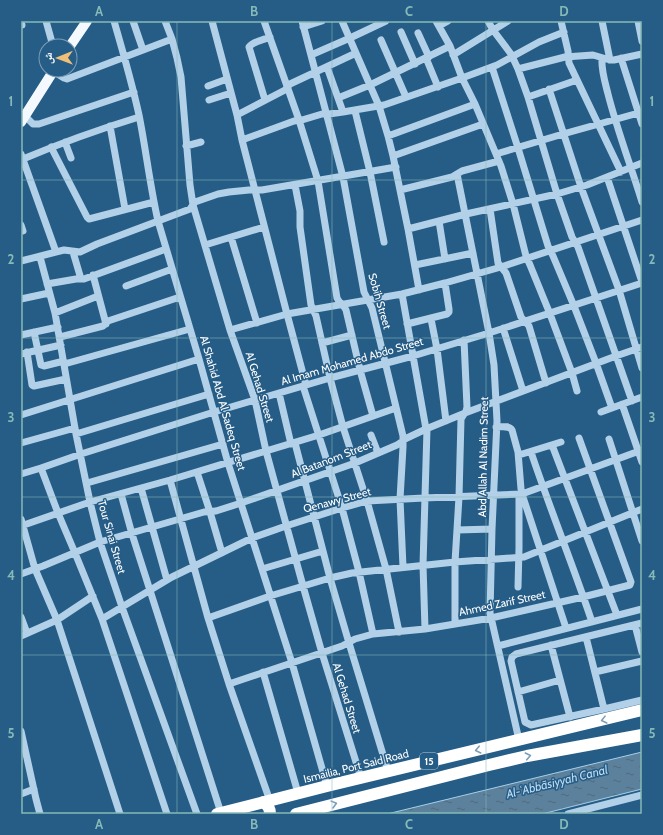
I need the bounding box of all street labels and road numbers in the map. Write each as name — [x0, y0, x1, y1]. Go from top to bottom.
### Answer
street label: Sobih Street — [365, 271, 395, 331]
street label: Al Shahid Abd Al Sadeq Street — [197, 334, 249, 472]
street label: Al Imam Mohamed Abdo Street — [279, 334, 425, 388]
street label: Al Gehad Street — [243, 350, 277, 424]
street label: Abd Allah Al Nadim Street — [475, 396, 491, 517]
street label: Al Batanom Street — [289, 437, 373, 481]
street label: Qenawy Street — [302, 484, 373, 516]
street label: Tour Sinai Street — [95, 499, 129, 576]
street label: Ahmed Zarif Street — [457, 587, 547, 619]
street label: Al Gehad Street — [330, 661, 364, 735]
street label: Ismailia, Port Said Road — [302, 746, 410, 786]
road number: 15 — [420, 753, 438, 769]

